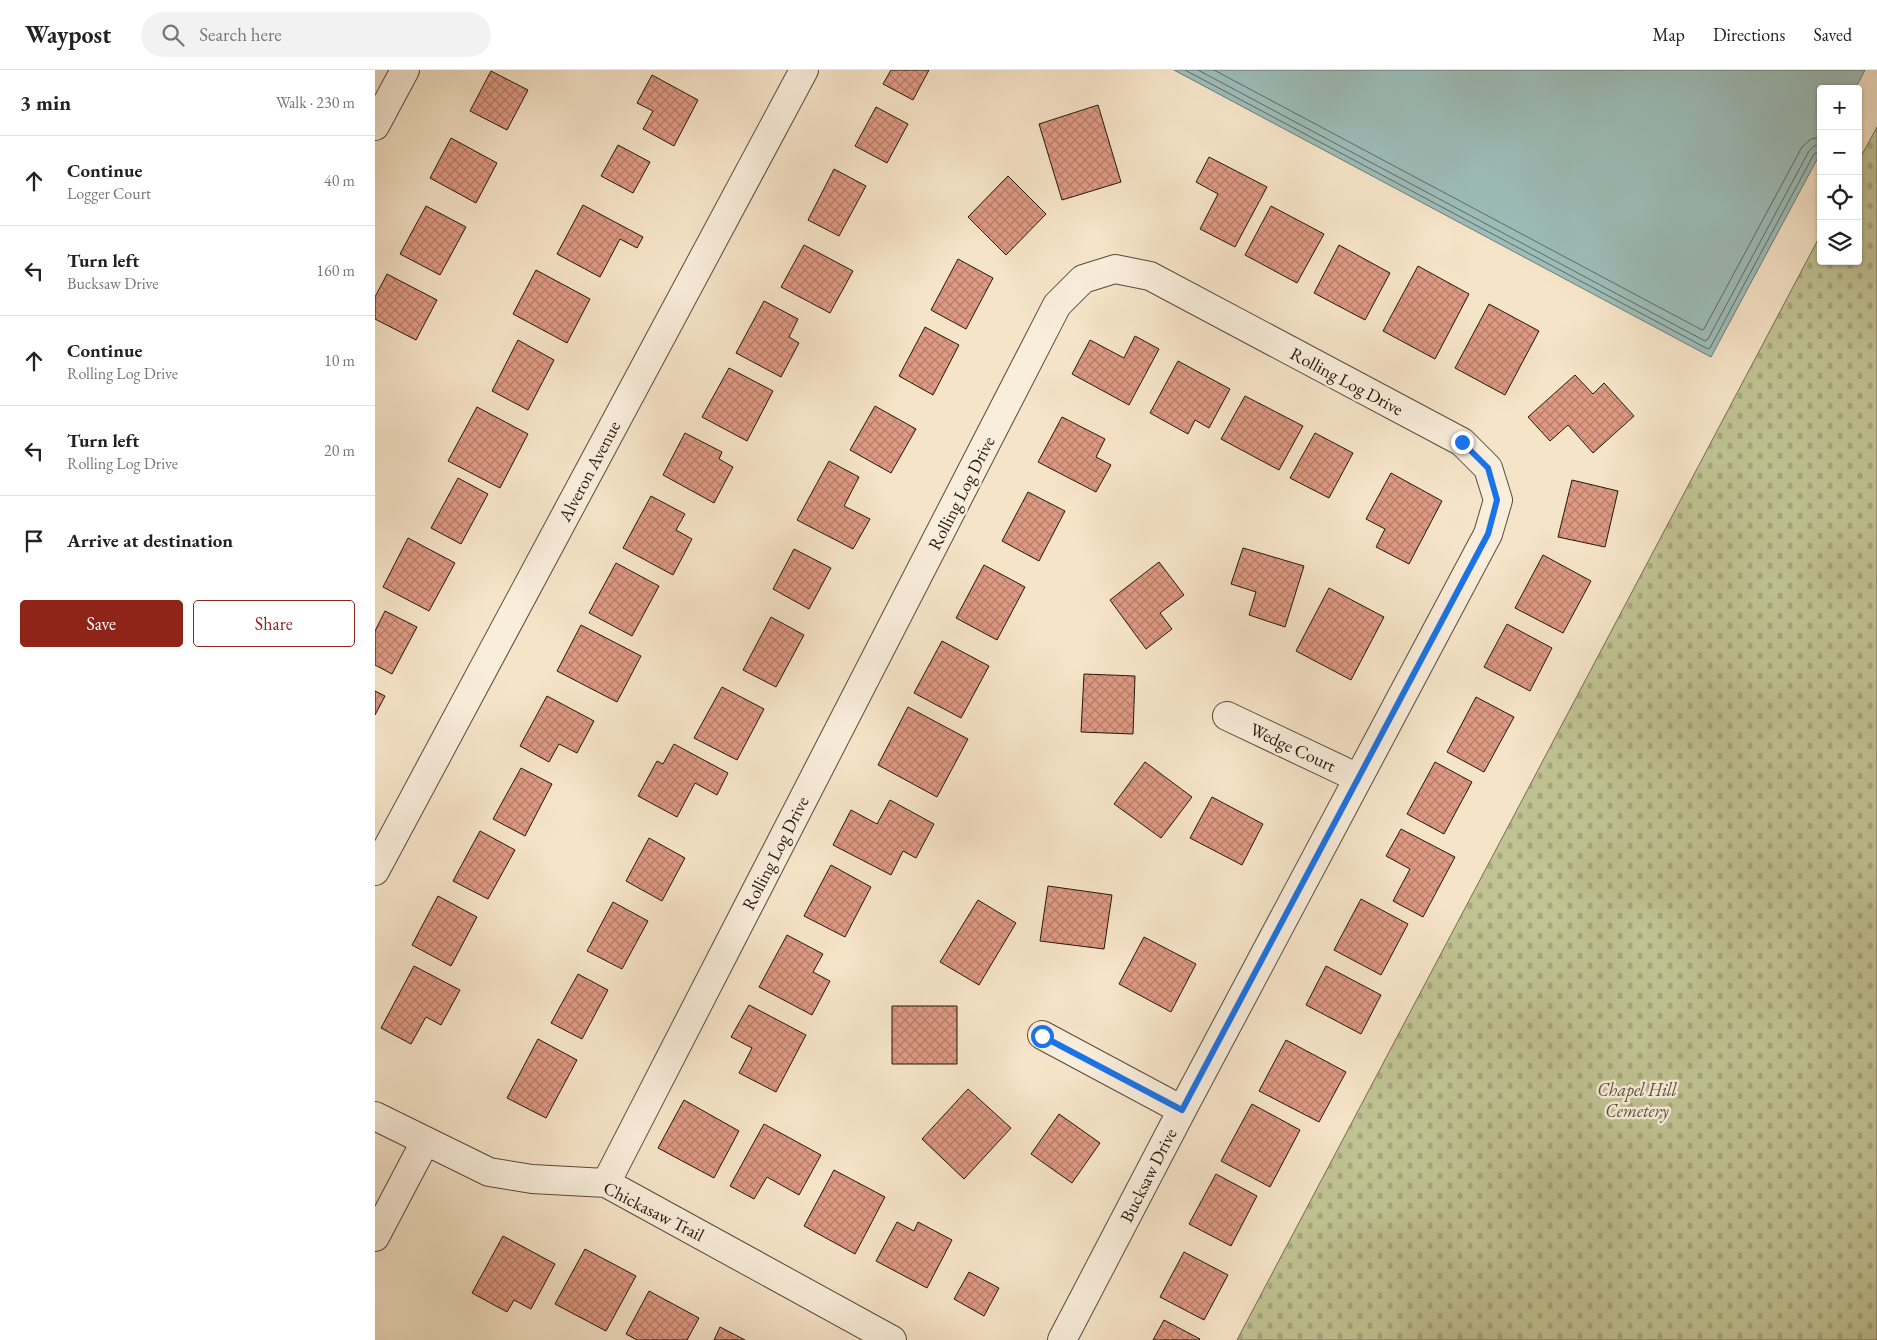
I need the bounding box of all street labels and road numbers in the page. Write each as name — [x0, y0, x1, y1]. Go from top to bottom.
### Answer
street label: Rolling Log Drive — [1287, 342, 1407, 420]
street label: Alveron Avenue — [552, 417, 625, 526]
street label: Rolling Log Drive — [922, 432, 1000, 554]
street label: Wedge Court — [1246, 717, 1340, 777]
street label: Rolling Log Drive — [736, 792, 814, 914]
street label: Bucksaw Drive — [1114, 1124, 1182, 1226]
street label: Chickasaw Trail — [600, 1176, 708, 1246]

